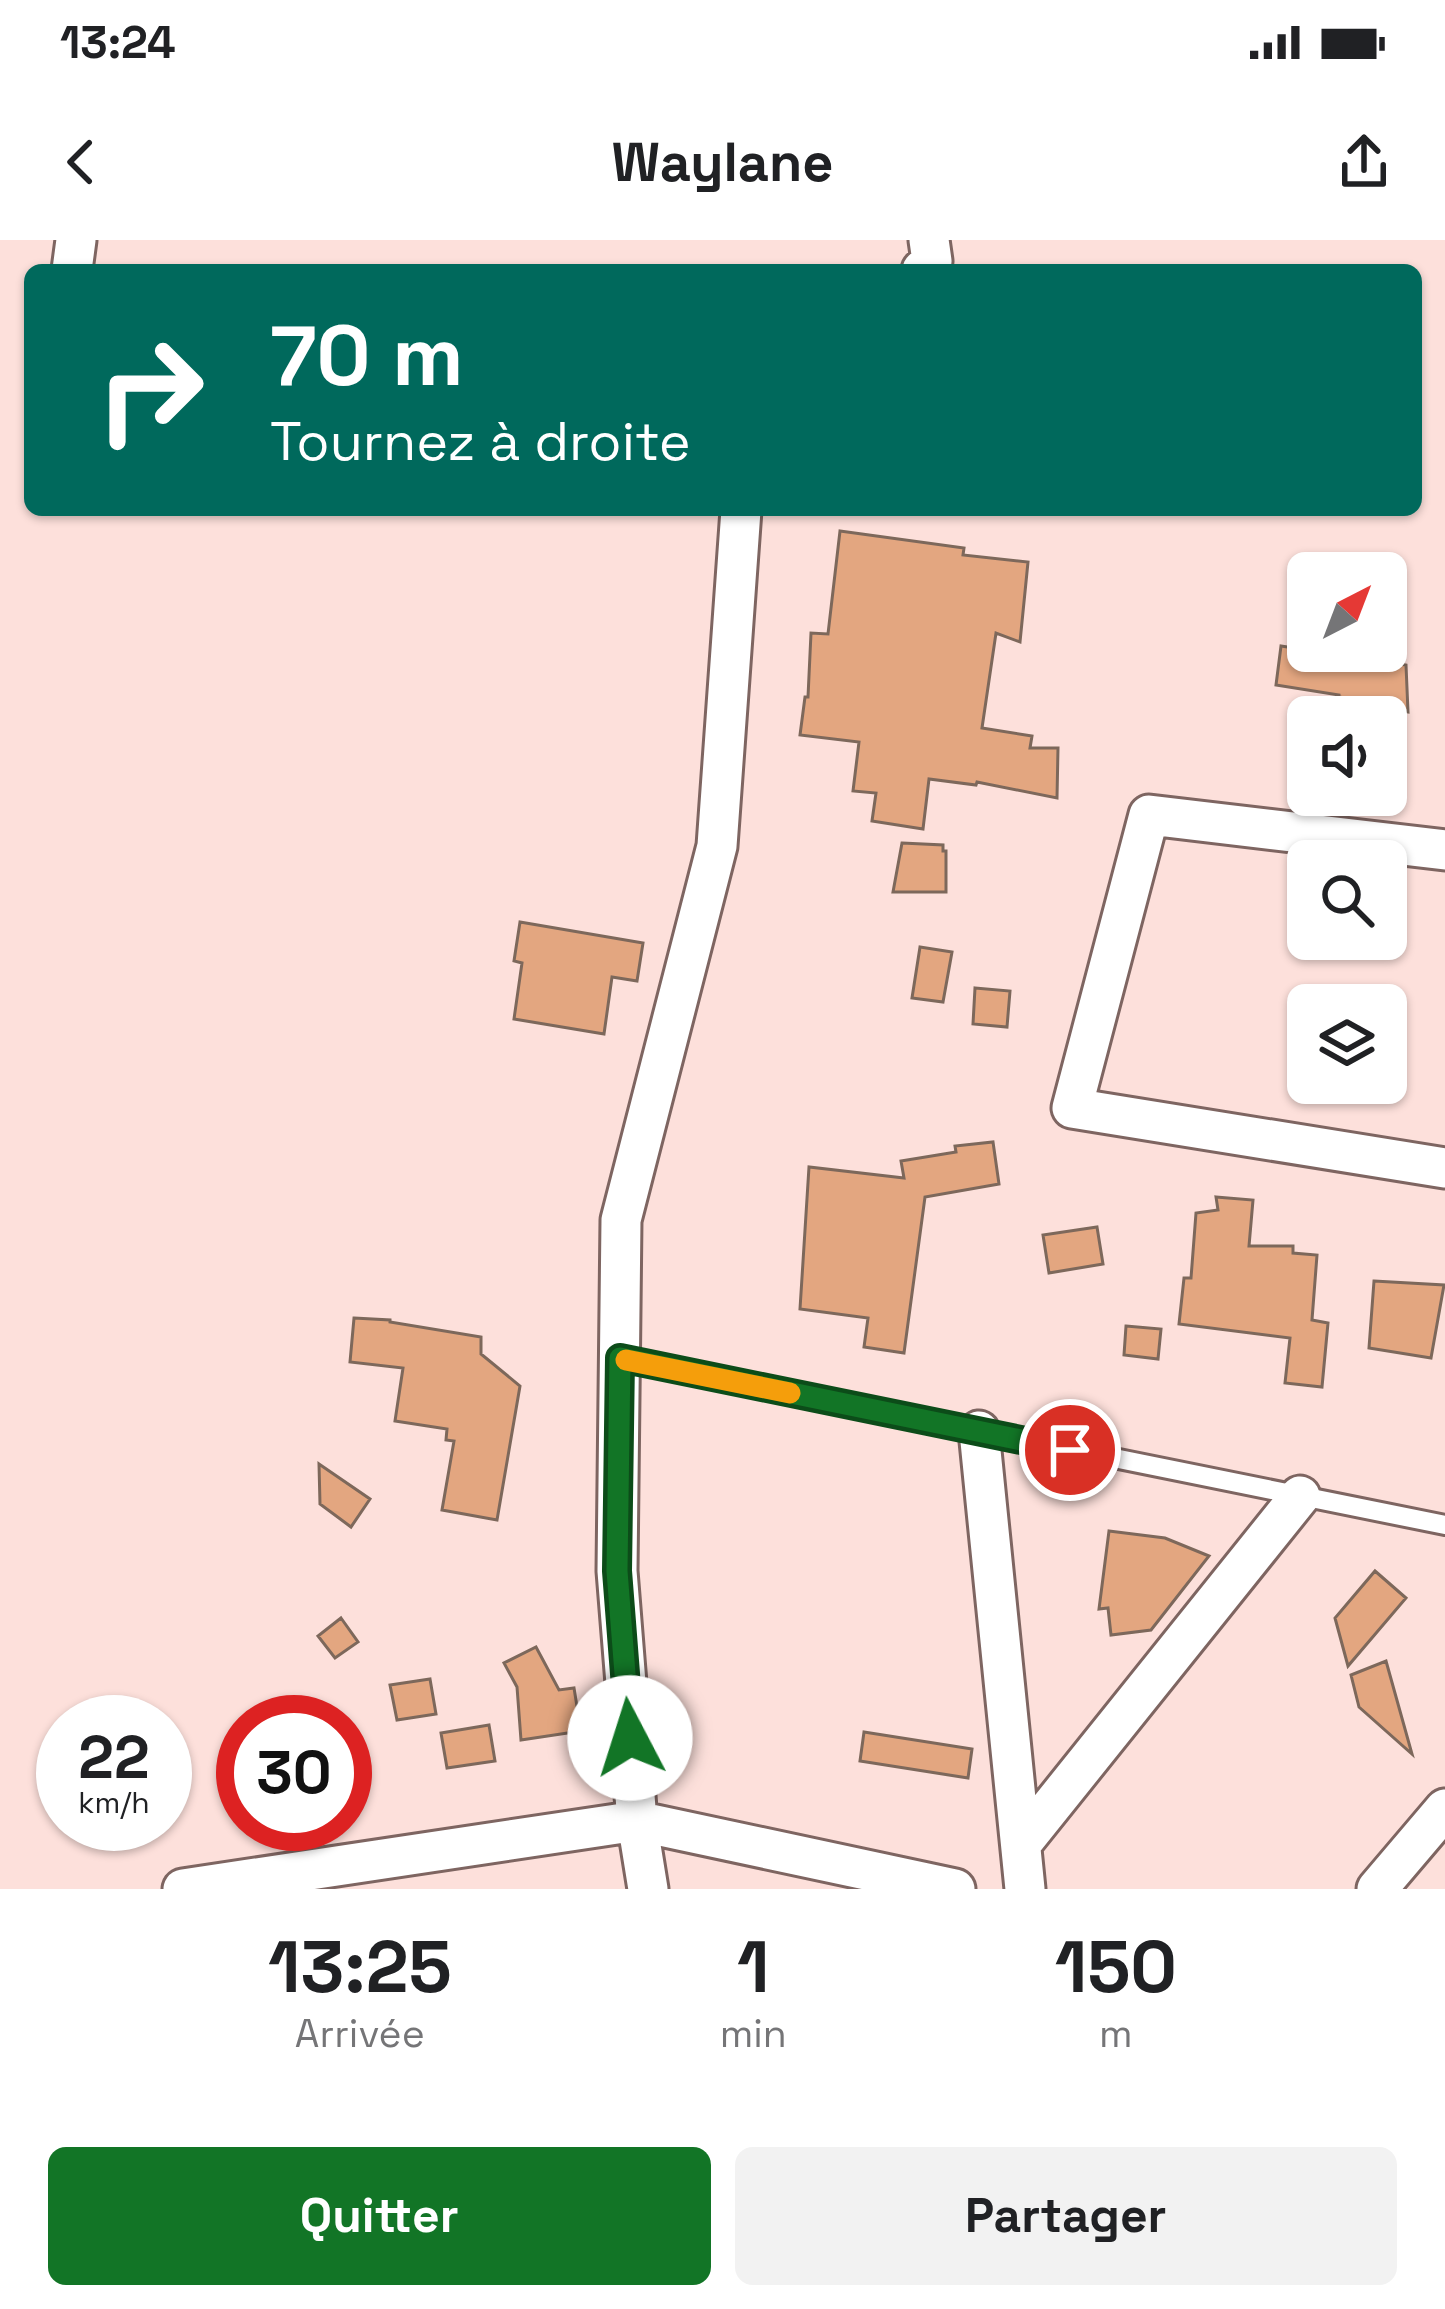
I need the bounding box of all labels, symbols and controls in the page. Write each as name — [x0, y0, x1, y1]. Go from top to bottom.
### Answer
text: 13:24 — [60, 14, 176, 71]
text: Waylane — [612, 128, 833, 197]
icon: back — [48, 129, 114, 195]
icon: share — [1331, 129, 1397, 195]
text: 70 m — [270, 302, 464, 410]
icon: right — [72, 312, 228, 468]
text: Tournez à droite — [270, 407, 691, 476]
north arrow — [1287, 552, 1407, 672]
map controls — [1287, 552, 1407, 1104]
button: sound — [1287, 696, 1407, 816]
button: search — [1287, 840, 1407, 960]
button: layers — [1287, 984, 1407, 1104]
pin — [1019, 1399, 1121, 1501]
icon: arrive — [1037, 1417, 1103, 1483]
position arrow — [567, 1675, 693, 1801]
speed limit sign: 30 — [216, 1695, 372, 1851]
text: 22 — [78, 1719, 150, 1796]
text: km/h — [78, 1783, 150, 1822]
text: 13:25 — [268, 1921, 452, 2013]
text: 1 — [737, 1921, 769, 2013]
text: 150 — [1055, 1921, 1177, 2013]
text: Arrivée — [295, 2009, 425, 2058]
text: min — [720, 2009, 787, 2058]
text: m — [1099, 2009, 1133, 2058]
button: Quitter — [48, 2147, 711, 2285]
button: Partager — [735, 2147, 1397, 2285]

